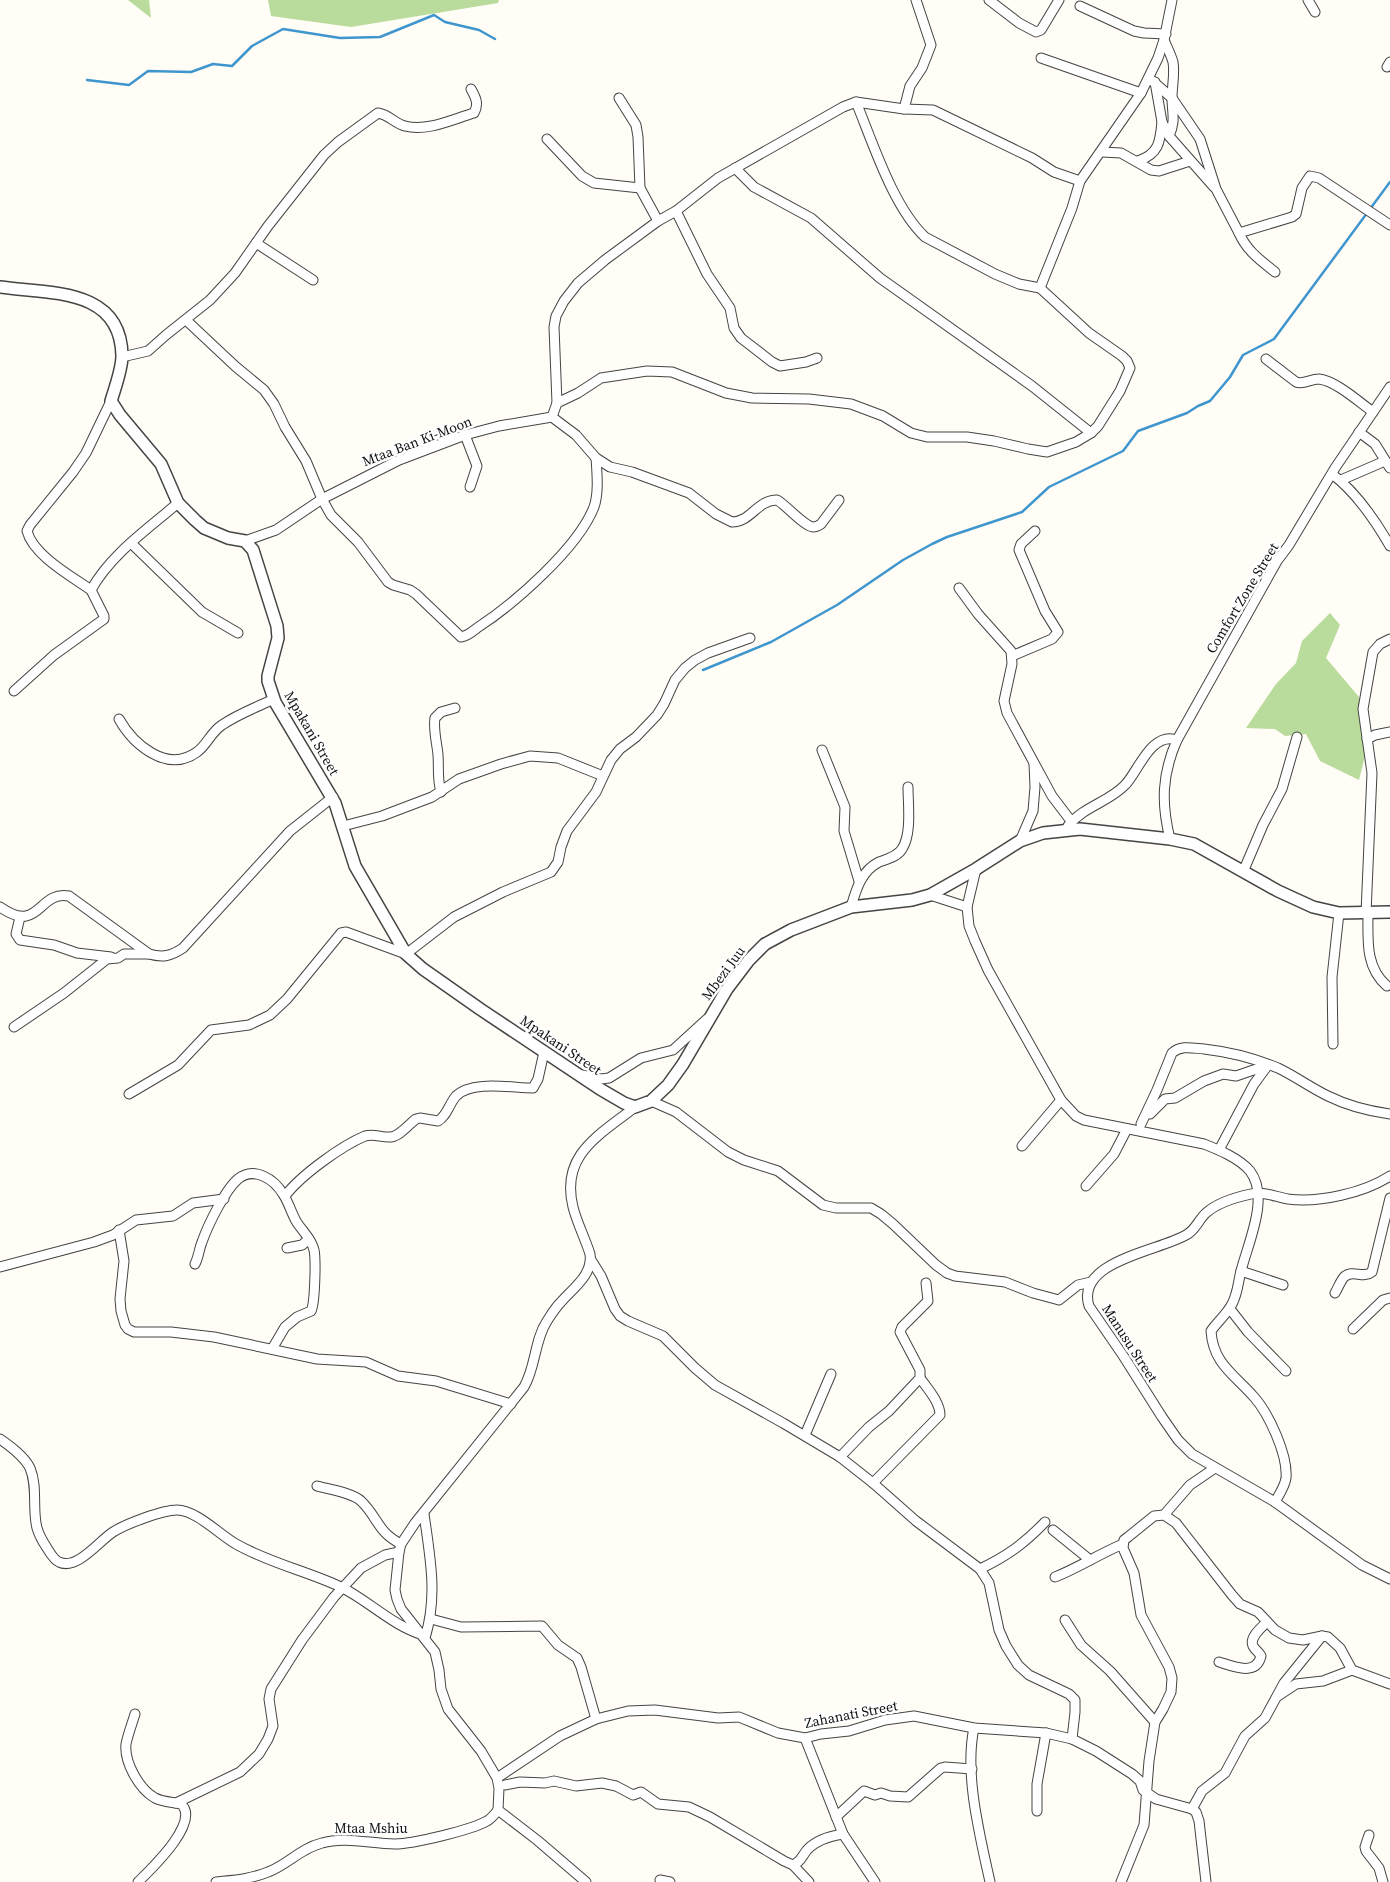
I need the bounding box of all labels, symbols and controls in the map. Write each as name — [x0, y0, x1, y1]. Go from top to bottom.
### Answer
street label: Mtaa Ban Ki-Moon — [359, 411, 475, 471]
street label: Comfort Zone Street — [1201, 538, 1283, 657]
street label: Mpakani Street — [280, 687, 344, 779]
street label: Mbezi Juu — [696, 942, 750, 1004]
street label: Mpakani Street — [516, 1010, 606, 1080]
street label: Manusu Street — [1097, 1300, 1163, 1386]
street label: Zahanati Street — [803, 1695, 900, 1733]
street label: Mtaa Mshiu — [334, 1818, 408, 1838]

